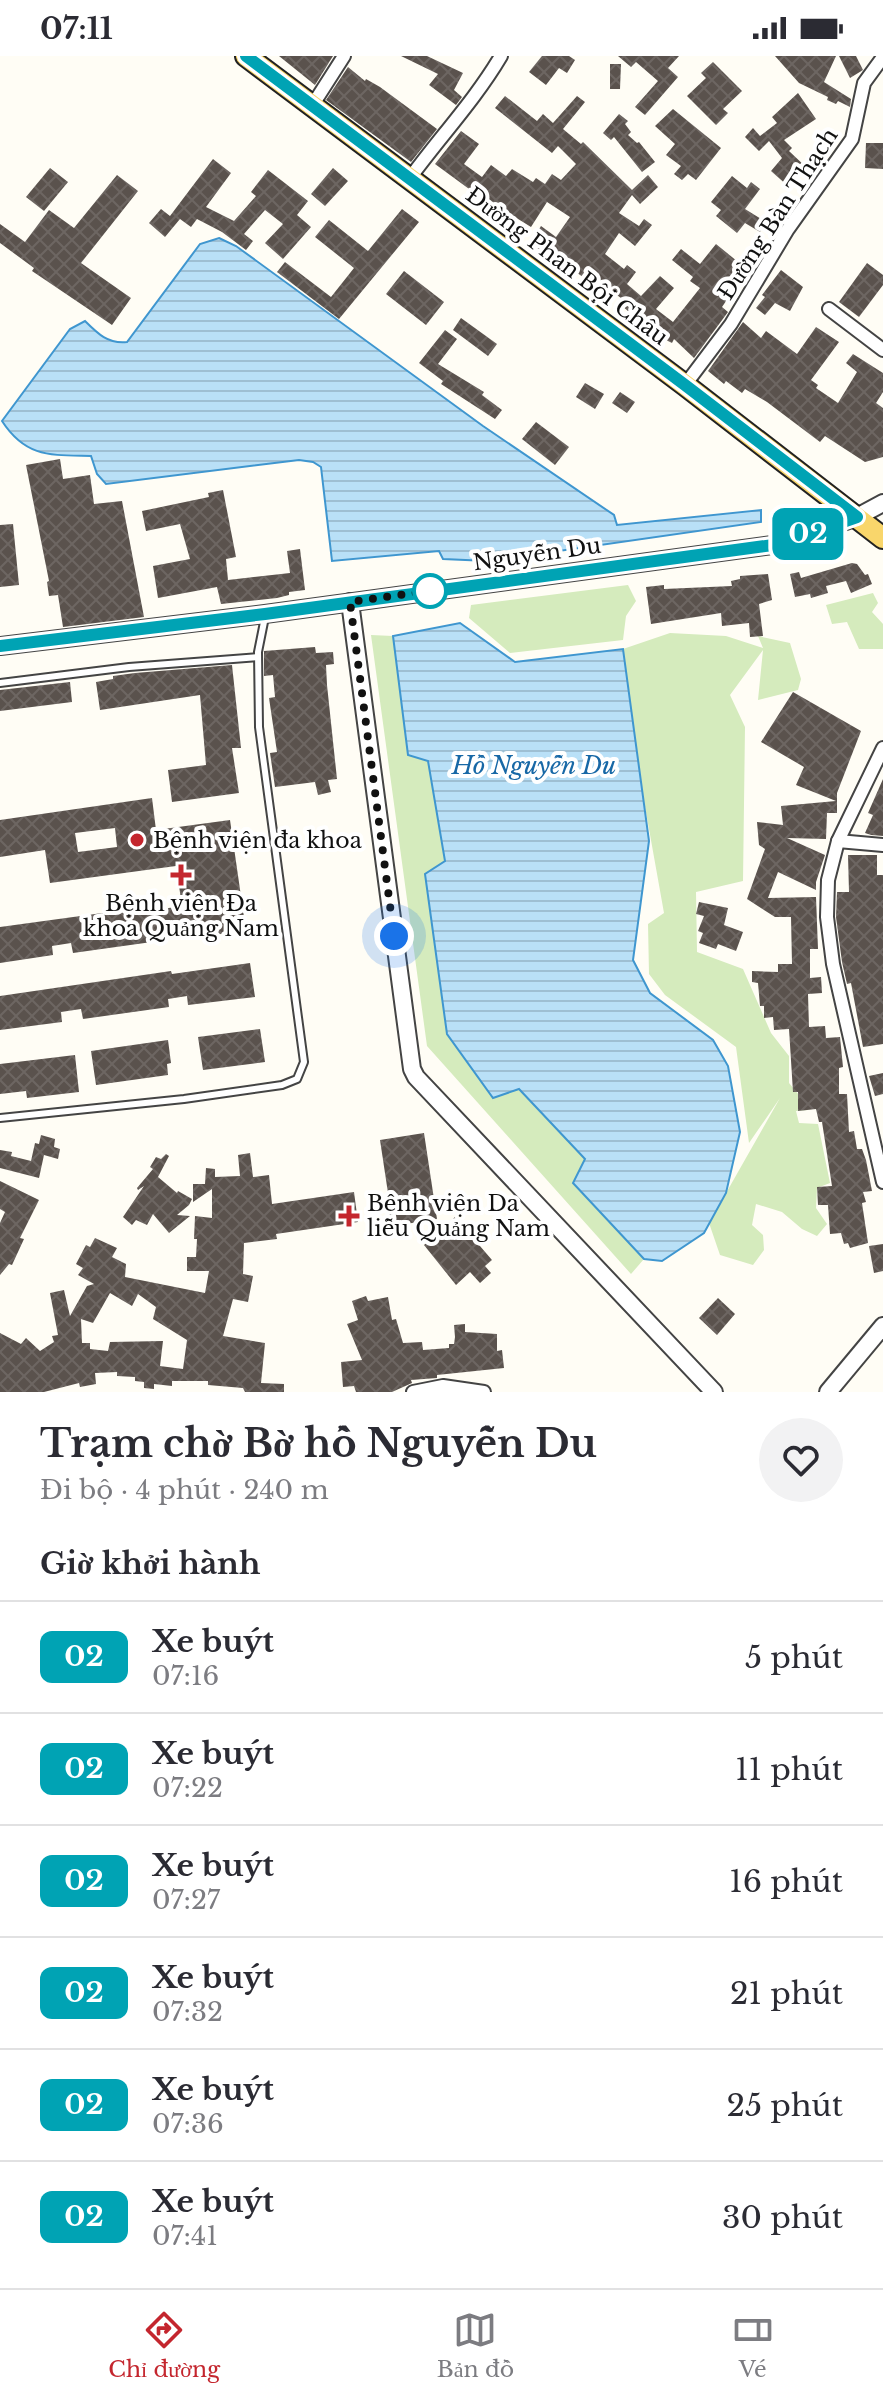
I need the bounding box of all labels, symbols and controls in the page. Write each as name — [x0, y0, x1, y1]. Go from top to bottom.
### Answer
text: 07:11 — [40, 10, 113, 47]
street label: Đường Bàn Thạch — [712, 123, 844, 305]
street label: Đường Phan Bội Châu — [461, 181, 674, 351]
line badge: 02 — [772, 508, 844, 560]
text: 02 — [788, 516, 828, 551]
street label: Nguyễn Du — [471, 532, 603, 576]
unlabelled marker — [413, 574, 447, 608]
water label: Hồ Nguyễn Du — [451, 751, 616, 780]
place label: Bệnh viện đa khoa — [153, 827, 363, 854]
marker: Bệnh viện đa khoa — [128, 831, 146, 849]
marker: Bệnh viện Đa khoa Quảng Nam — [170, 864, 192, 886]
place label: Bệnh viện Đa khoa Quảng Nam — [83, 890, 279, 942]
your location — [374, 916, 414, 956]
place label: Bệnh viện Da liễu Quảng Nam — [367, 1190, 550, 1242]
marker: Bệnh viện Da liễu Quảng Nam — [338, 1205, 360, 1227]
button: heart — [759, 1418, 843, 1502]
text: Trạm chờ Bờ hồ Nguyễn Du — [40, 1420, 597, 1467]
text: Đi bộ · 4 phút · 240 m — [40, 1474, 329, 1506]
text: Giờ khởi hành — [40, 1545, 260, 1582]
text: Xe buýt — [152, 1623, 274, 1660]
text: 02 — [64, 1639, 104, 1674]
text: 5 phút — [745, 1639, 843, 1676]
text: 07:16 — [152, 1660, 219, 1692]
text: Xe buýt — [152, 1735, 274, 1772]
text: 02 — [64, 1751, 104, 1786]
text: 11 phút — [735, 1751, 843, 1788]
text: 07:22 — [152, 1772, 223, 1804]
text: Xe buýt — [152, 1847, 274, 1884]
text: 02 — [64, 1863, 104, 1898]
text: 16 phút — [729, 1863, 843, 1900]
text: 07:27 — [152, 1884, 220, 1916]
text: Xe buýt — [152, 1959, 274, 1996]
text: 02 — [64, 1975, 104, 2010]
text: 21 phút — [730, 1975, 843, 2012]
text: 07:32 — [152, 1996, 223, 2028]
text: Xe buýt — [152, 2071, 274, 2108]
text: 02 — [64, 2087, 104, 2122]
text: 25 phút — [726, 2087, 843, 2124]
text: 07:36 — [152, 2108, 224, 2140]
text: Xe buýt — [152, 2183, 274, 2220]
text: 02 — [64, 2199, 104, 2234]
text: 30 phút — [722, 2199, 843, 2236]
text: 07:41 — [152, 2220, 218, 2252]
tab: Chỉ đường — [108, 2308, 220, 2383]
tab: Bản đồ — [437, 2308, 514, 2383]
tab: Vé — [731, 2308, 775, 2383]

